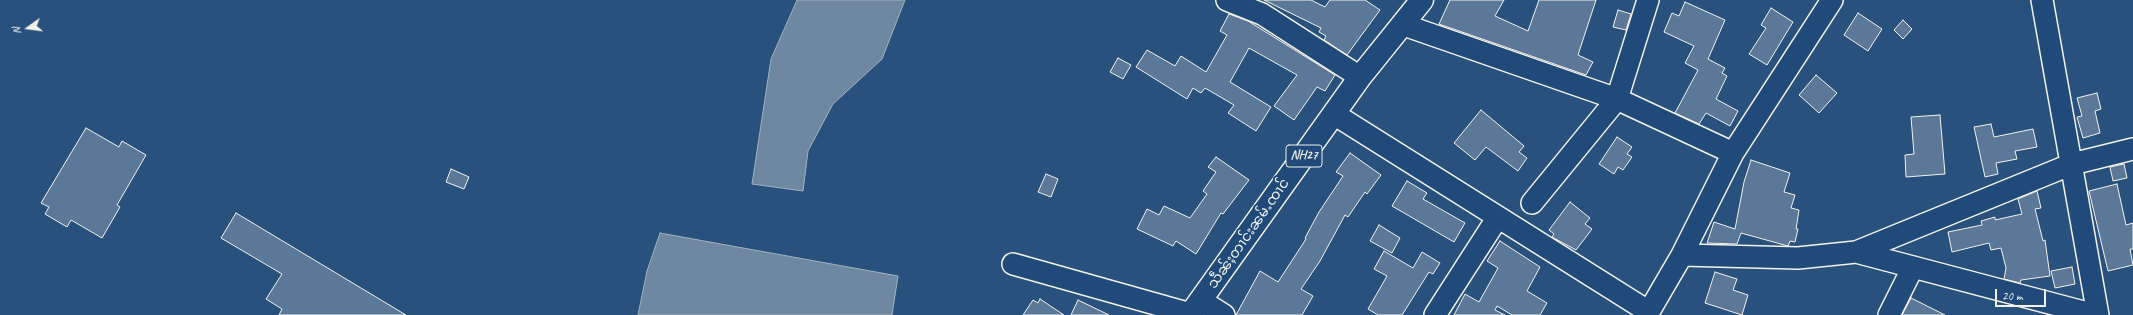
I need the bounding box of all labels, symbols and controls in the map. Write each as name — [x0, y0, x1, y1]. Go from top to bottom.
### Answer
north arrow — [8, 8, 48, 48]
text: N — [9, 26, 24, 36]
road number: NH27 — [1286, 145, 1322, 167]
street label: သဵၼ်ႈတၢင်းၼမ်ႉၸၢင် — [1205, 176, 1293, 292]
scale bar — [1997, 281, 2048, 307]
text: 20 m — [2002, 288, 2022, 304]

